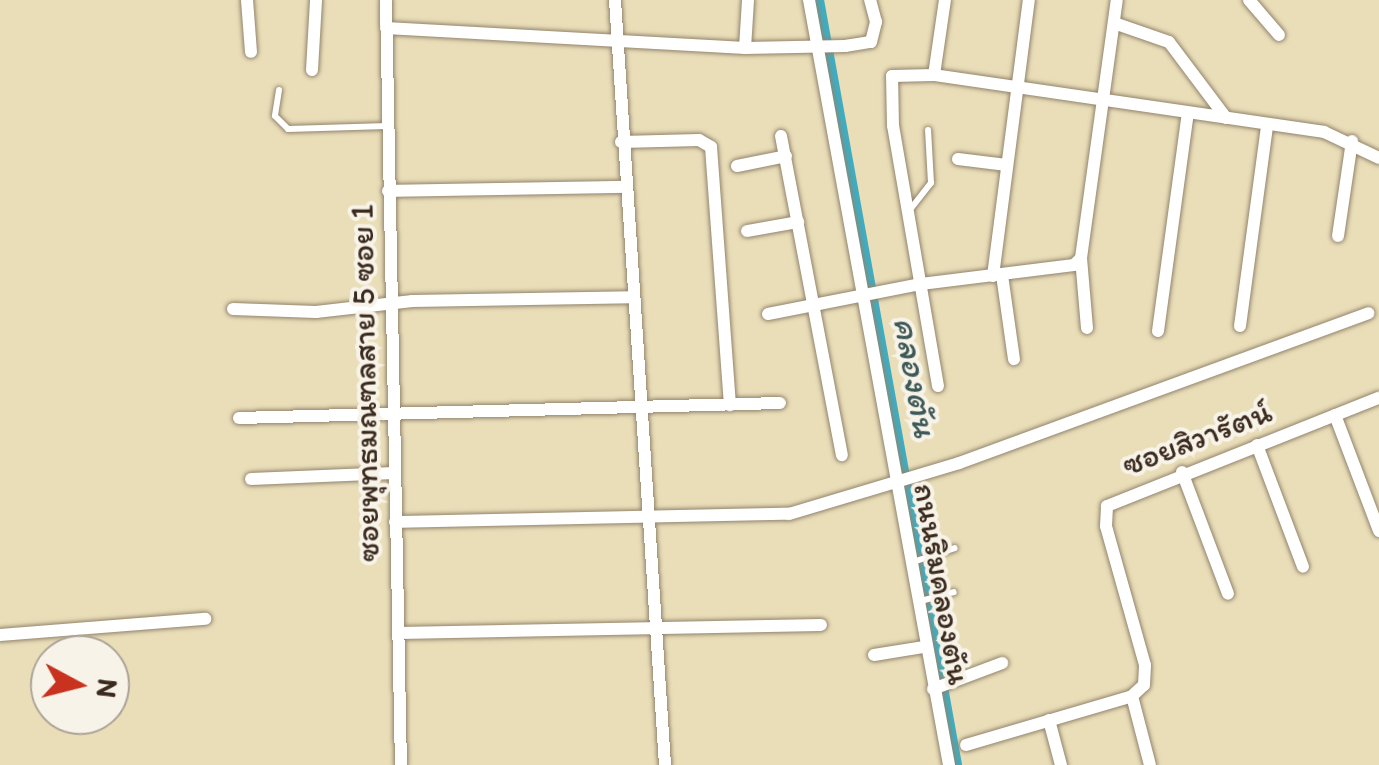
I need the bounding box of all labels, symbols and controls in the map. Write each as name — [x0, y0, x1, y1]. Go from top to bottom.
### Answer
street label: ซอยพุทธมณฑลสาย 5 ซอย 1 — [343, 204, 387, 562]
water label: คลองตัน — [885, 314, 947, 440]
street label: ซอยสิวารัตน์ — [1117, 392, 1277, 484]
street label: ถนนริมคลองตัน — [905, 480, 979, 688]
north arrow — [30, 635, 130, 735]
text: N — [90, 677, 126, 700]

